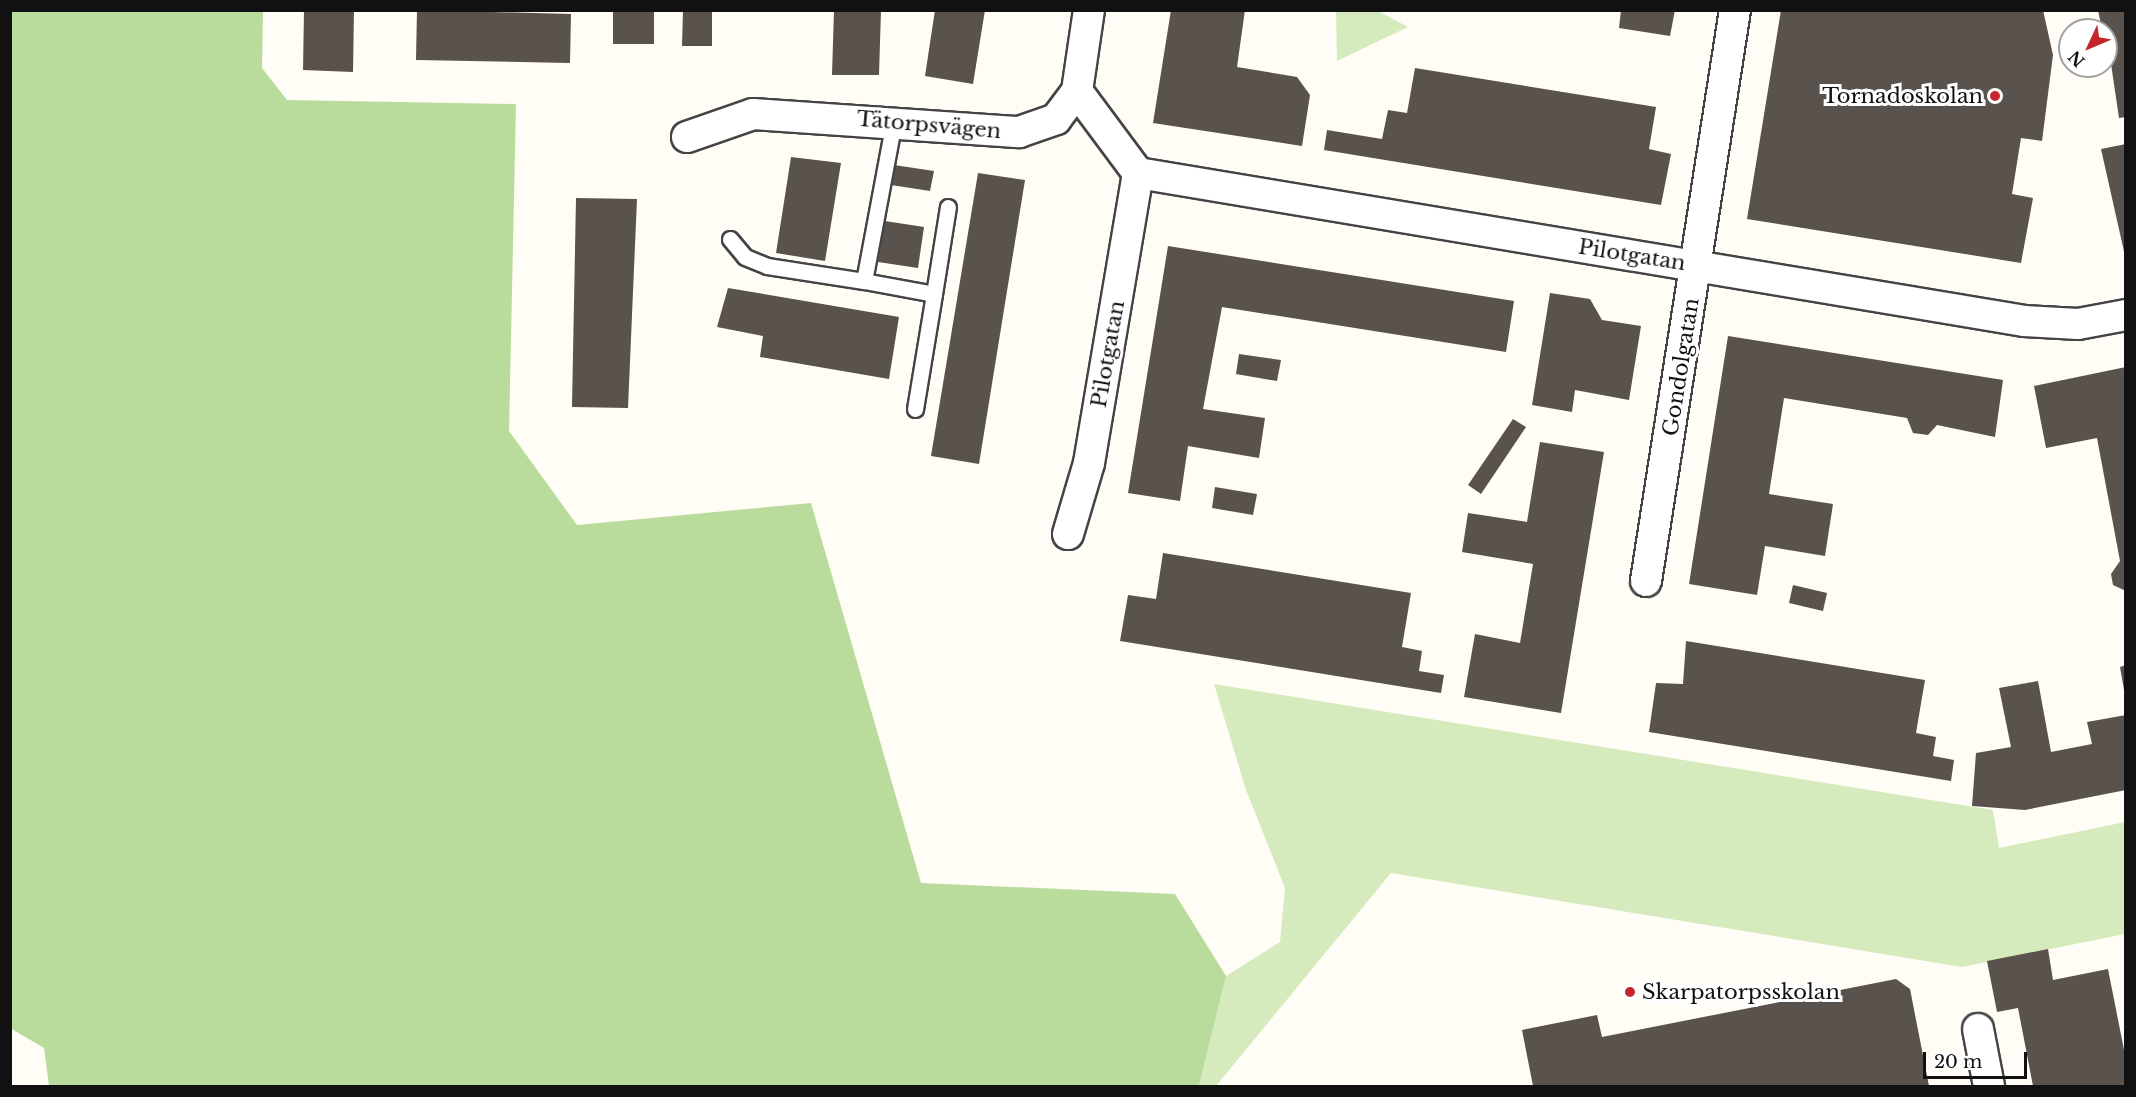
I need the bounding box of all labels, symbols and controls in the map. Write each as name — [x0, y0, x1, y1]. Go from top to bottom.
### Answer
north arrow — [2058, 18, 2118, 78]
text: N — [2064, 47, 2089, 71]
place label: Tornadoskolan — [1822, 83, 1983, 109]
marker: Tornadoskolan — [1988, 89, 2002, 103]
street label: Tätorpsvägen — [856, 106, 1002, 144]
street label: Pilotgatan — [1577, 234, 1687, 276]
street label: Gondolgatan — [1658, 296, 1704, 438]
street label: Pilotgatan — [1086, 298, 1130, 410]
place label: Skarpatorpsskolan — [1642, 979, 1840, 1005]
marker: Skarpatorpsskolan — [1623, 985, 1637, 999]
scale bar — [1926, 1040, 2030, 1078]
text: 20 m — [1934, 1051, 1982, 1073]

